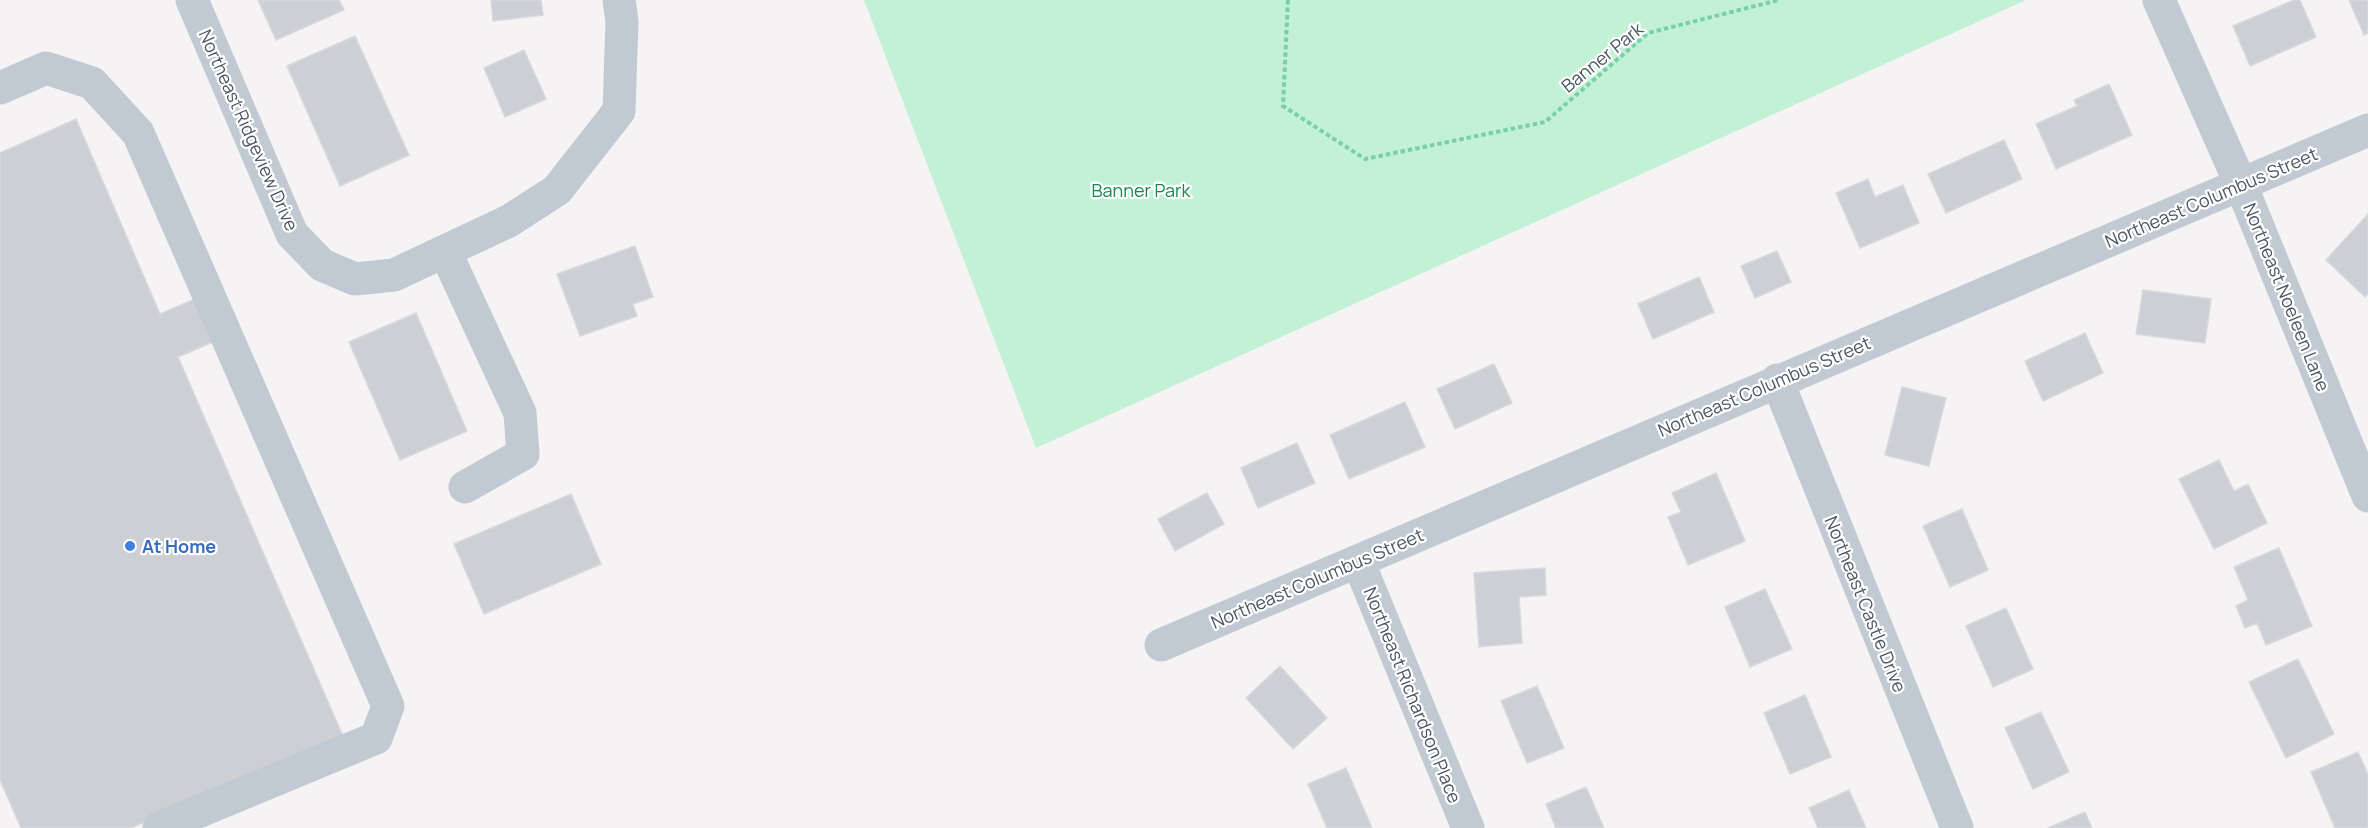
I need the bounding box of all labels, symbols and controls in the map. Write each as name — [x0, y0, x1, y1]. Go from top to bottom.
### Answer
street label: Banner Park — [1556, 16, 1649, 97]
street label: Northeast Ridgeview Drive — [194, 26, 304, 234]
street label: Northeast Columbus Street — [2101, 141, 2321, 253]
park label: Banner Park — [1092, 178, 1191, 202]
street label: Northeast Noeleen Lane — [2238, 199, 2336, 395]
street label: Northeast Columbus Street — [1654, 330, 1874, 442]
street label: Northeast Castle Drive — [1820, 512, 1912, 696]
street label: Northeast Columbus Street — [1207, 522, 1427, 634]
place label: At Home — [142, 534, 216, 558]
marker: At Home — [123, 539, 137, 553]
street label: Northeast Richardson Place — [1359, 583, 1467, 807]

